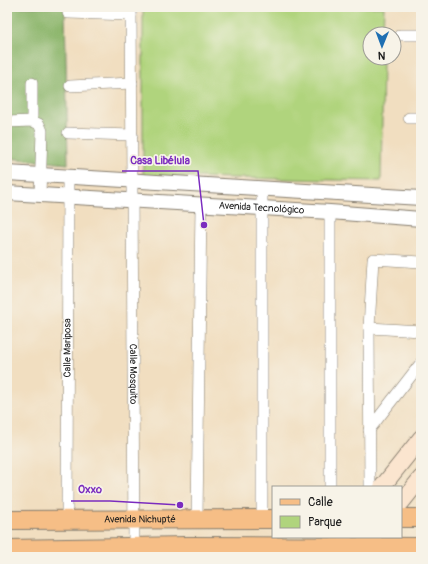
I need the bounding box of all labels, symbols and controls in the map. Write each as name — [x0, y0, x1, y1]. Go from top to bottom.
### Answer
north arrow — [362, 26, 402, 66]
text: N — [377, 49, 386, 62]
callout: Casa Libélula — [122, 148, 198, 171]
text: Casa Libélula — [130, 154, 190, 167]
street label: Avenida Tecnológico — [218, 199, 305, 217]
street label: Calle Mariposa — [61, 318, 74, 378]
street label: Calle Mosquito — [127, 344, 139, 405]
callout: Oxxo — [71, 478, 110, 501]
text: Oxxo — [78, 483, 102, 496]
legend — [272, 486, 402, 538]
text: Calle — [308, 495, 333, 510]
street label: Avenida Nichupté — [104, 513, 176, 526]
text: Parque — [308, 515, 342, 530]

